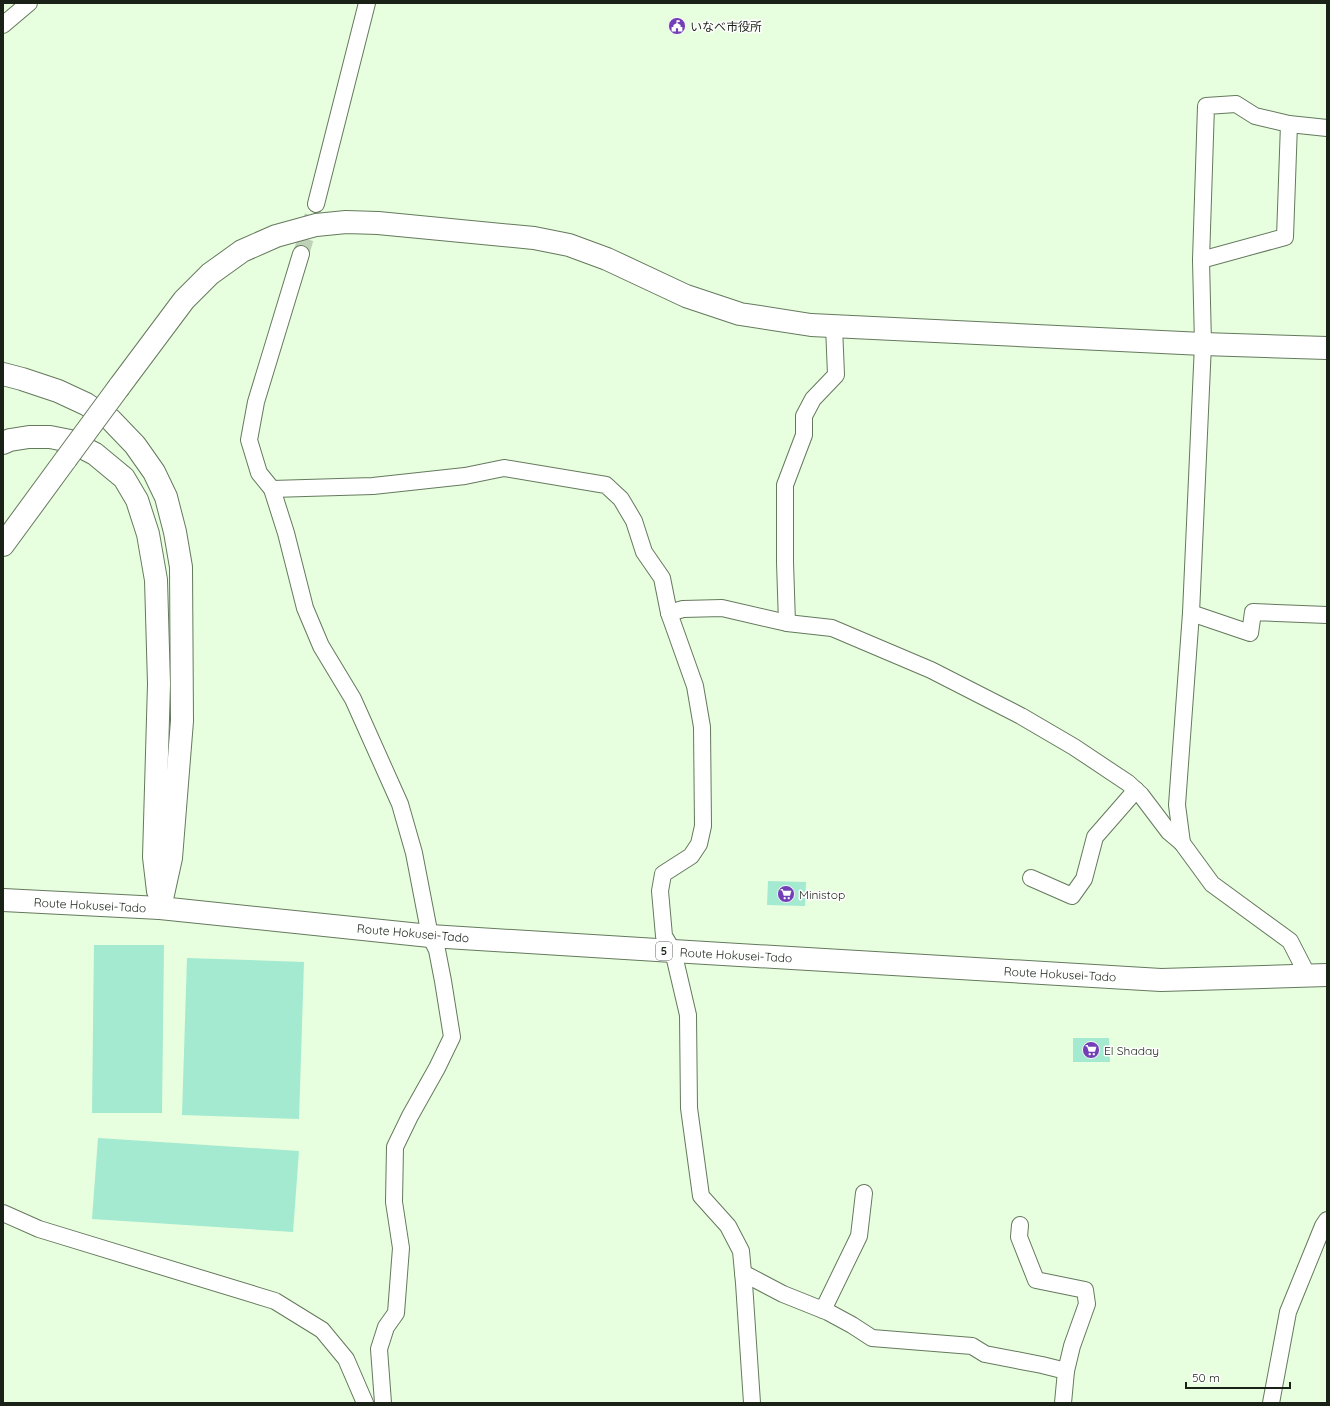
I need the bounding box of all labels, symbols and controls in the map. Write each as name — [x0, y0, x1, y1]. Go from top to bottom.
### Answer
public building icon: いなべ市役所 — [667, 16, 687, 36]
place label: いなべ市役所 — [690, 19, 762, 34]
supermarket icon: Ministop — [776, 884, 796, 904]
place label: Ministop — [799, 887, 845, 902]
street label: Route Hokusei-Tado — [33, 895, 147, 915]
street label: Route Hokusei-Tado — [356, 921, 470, 945]
road number: 5 — [656, 942, 672, 960]
street label: Route Hokusei-Tado — [679, 945, 793, 965]
street label: Route Hokusei-Tado — [1003, 964, 1117, 984]
supermarket icon: El Shaday — [1081, 1040, 1101, 1060]
place label: El Shaday — [1104, 1043, 1159, 1058]
scale bar — [1186, 1364, 1290, 1390]
text: 50 m — [1192, 1370, 1220, 1385]

